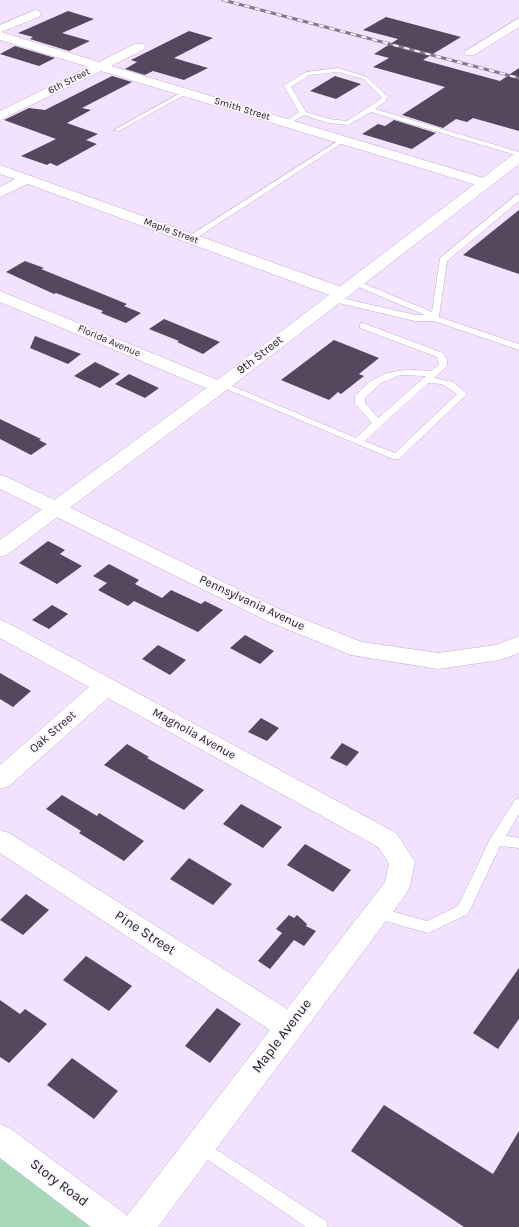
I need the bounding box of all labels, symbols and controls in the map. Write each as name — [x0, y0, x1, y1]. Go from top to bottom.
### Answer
street label: 6th Street — [46, 65, 92, 97]
street label: Smith Street — [213, 95, 271, 123]
street label: Maple Street — [142, 216, 200, 246]
street label: Florida Avenue — [76, 322, 142, 360]
street label: 9th Street — [234, 333, 286, 377]
street label: Pennsylvania Avenue — [197, 572, 307, 634]
street label: Magnolia Avenue — [150, 705, 238, 763]
street label: Oak Street — [27, 708, 79, 756]
street label: Pine Street — [111, 907, 179, 959]
street label: Maple Avenue — [249, 996, 315, 1076]
street label: Story Road — [27, 1156, 91, 1210]

